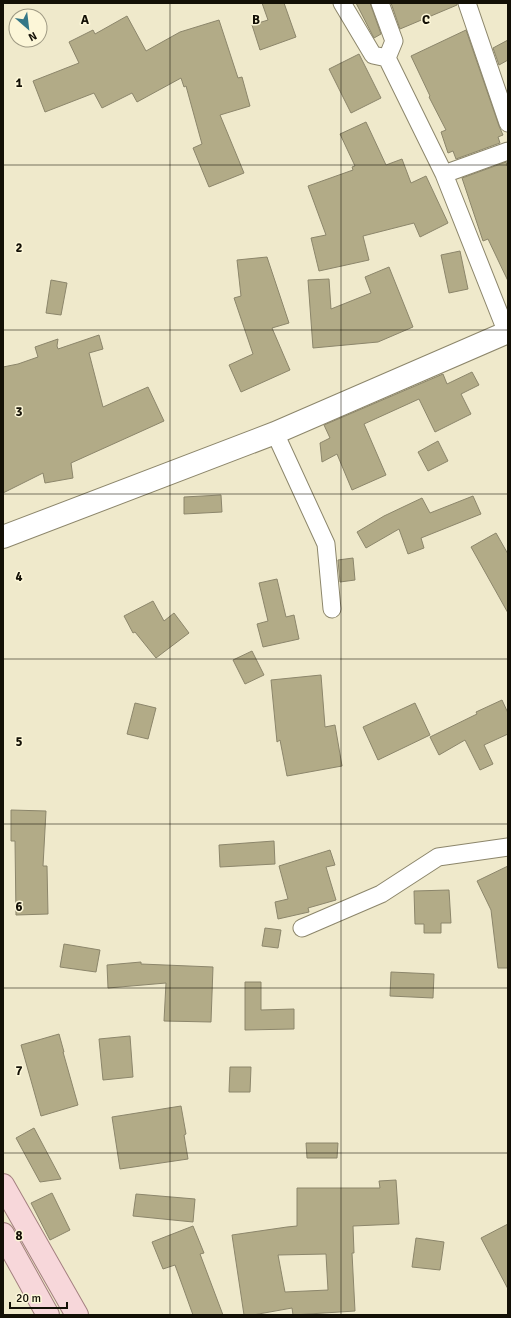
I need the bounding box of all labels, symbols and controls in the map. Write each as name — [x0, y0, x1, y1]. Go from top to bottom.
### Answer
north arrow — [8, 8, 48, 48]
text: A — [81, 12, 90, 28]
text: B — [252, 12, 260, 28]
text: C — [422, 12, 430, 28]
text: N — [26, 29, 39, 44]
text: 1 — [15, 75, 23, 91]
text: 2 — [15, 240, 23, 256]
text: 3 — [15, 404, 23, 420]
text: 4 — [15, 569, 23, 585]
text: 5 — [15, 734, 23, 750]
text: 6 — [15, 899, 23, 915]
text: 7 — [15, 1063, 23, 1079]
text: 8 — [15, 1228, 23, 1244]
scale bar — [10, 1284, 67, 1310]
text: 20 m — [16, 1291, 41, 1306]

